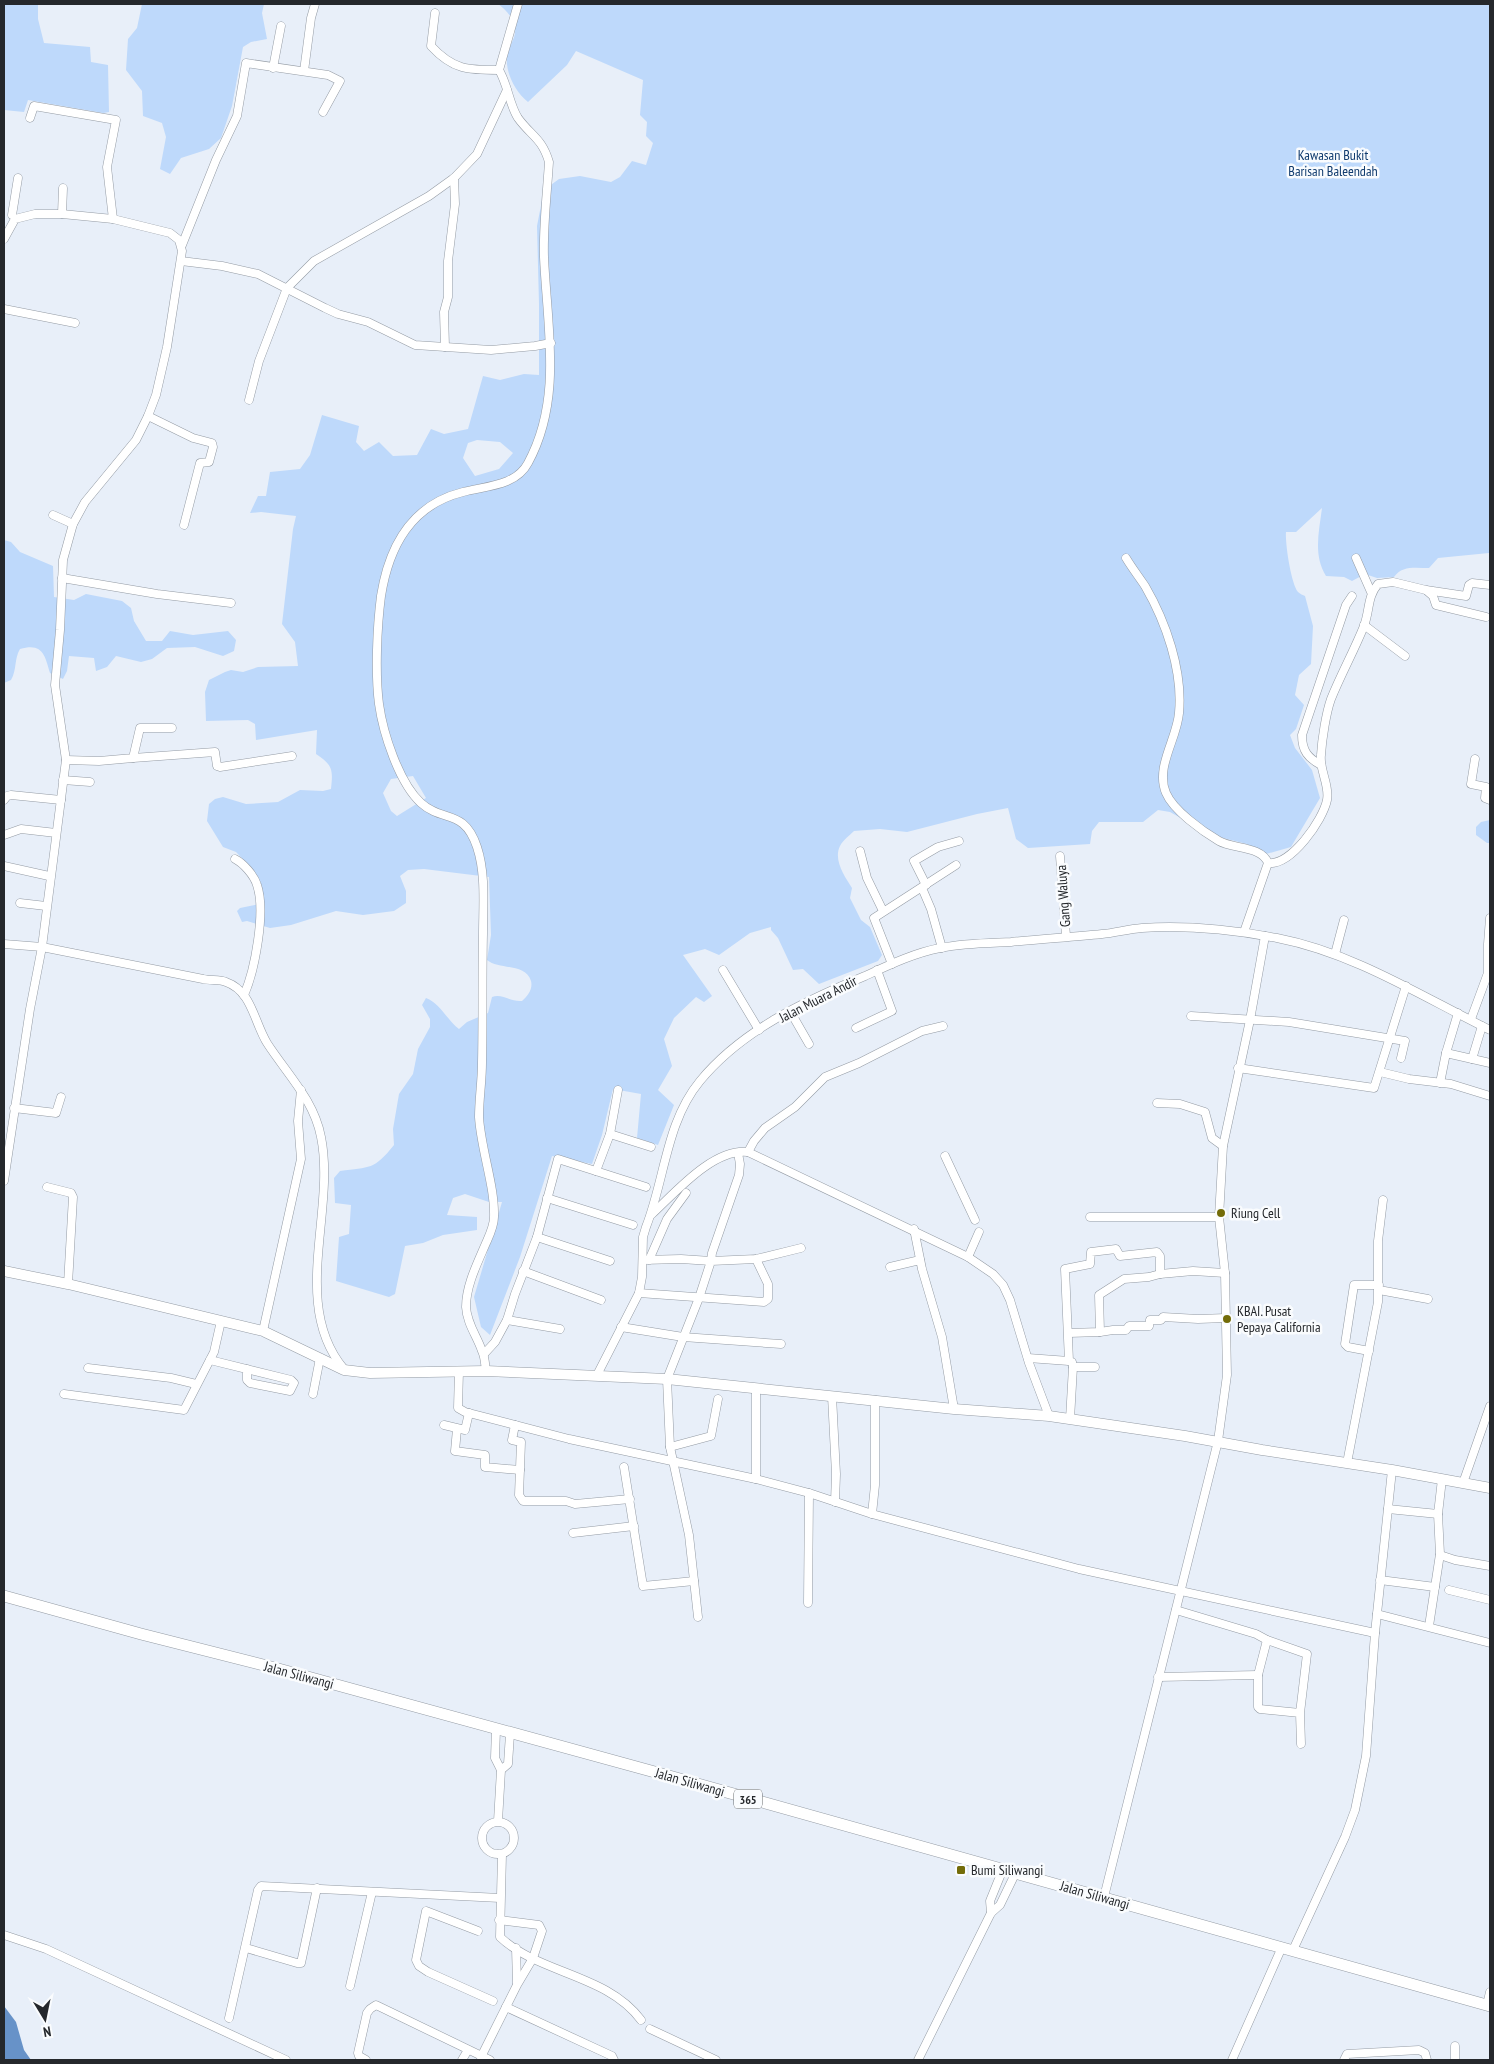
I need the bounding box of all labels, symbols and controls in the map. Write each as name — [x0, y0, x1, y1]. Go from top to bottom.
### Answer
park label: Kawasan Bukit Barisan Baleendah — [1288, 146, 1378, 180]
street label: Gang Waluya — [1052, 864, 1074, 928]
street label: Jalan Muara Andir — [775, 972, 860, 1027]
place label: Riung Cell — [1231, 1204, 1281, 1222]
marker: Riung Cell — [1215, 1207, 1227, 1219]
place label: KBAI. Pusat Pepaya California — [1237, 1302, 1321, 1336]
marker: KBAI. Pusat Pepaya California — [1221, 1313, 1233, 1325]
street label: Jalan Siliwangi — [261, 1657, 336, 1693]
street label: Jalan Siliwangi — [652, 1763, 727, 1800]
road number: 365 — [734, 1790, 762, 1808]
place label: Bumi Siliwangi — [971, 1861, 1043, 1879]
marker: Bumi Siliwangi — [955, 1864, 967, 1876]
street label: Jalan Siliwangi — [1057, 1876, 1132, 1913]
north arrow — [20, 1994, 70, 2044]
text: N — [42, 2022, 53, 2041]

